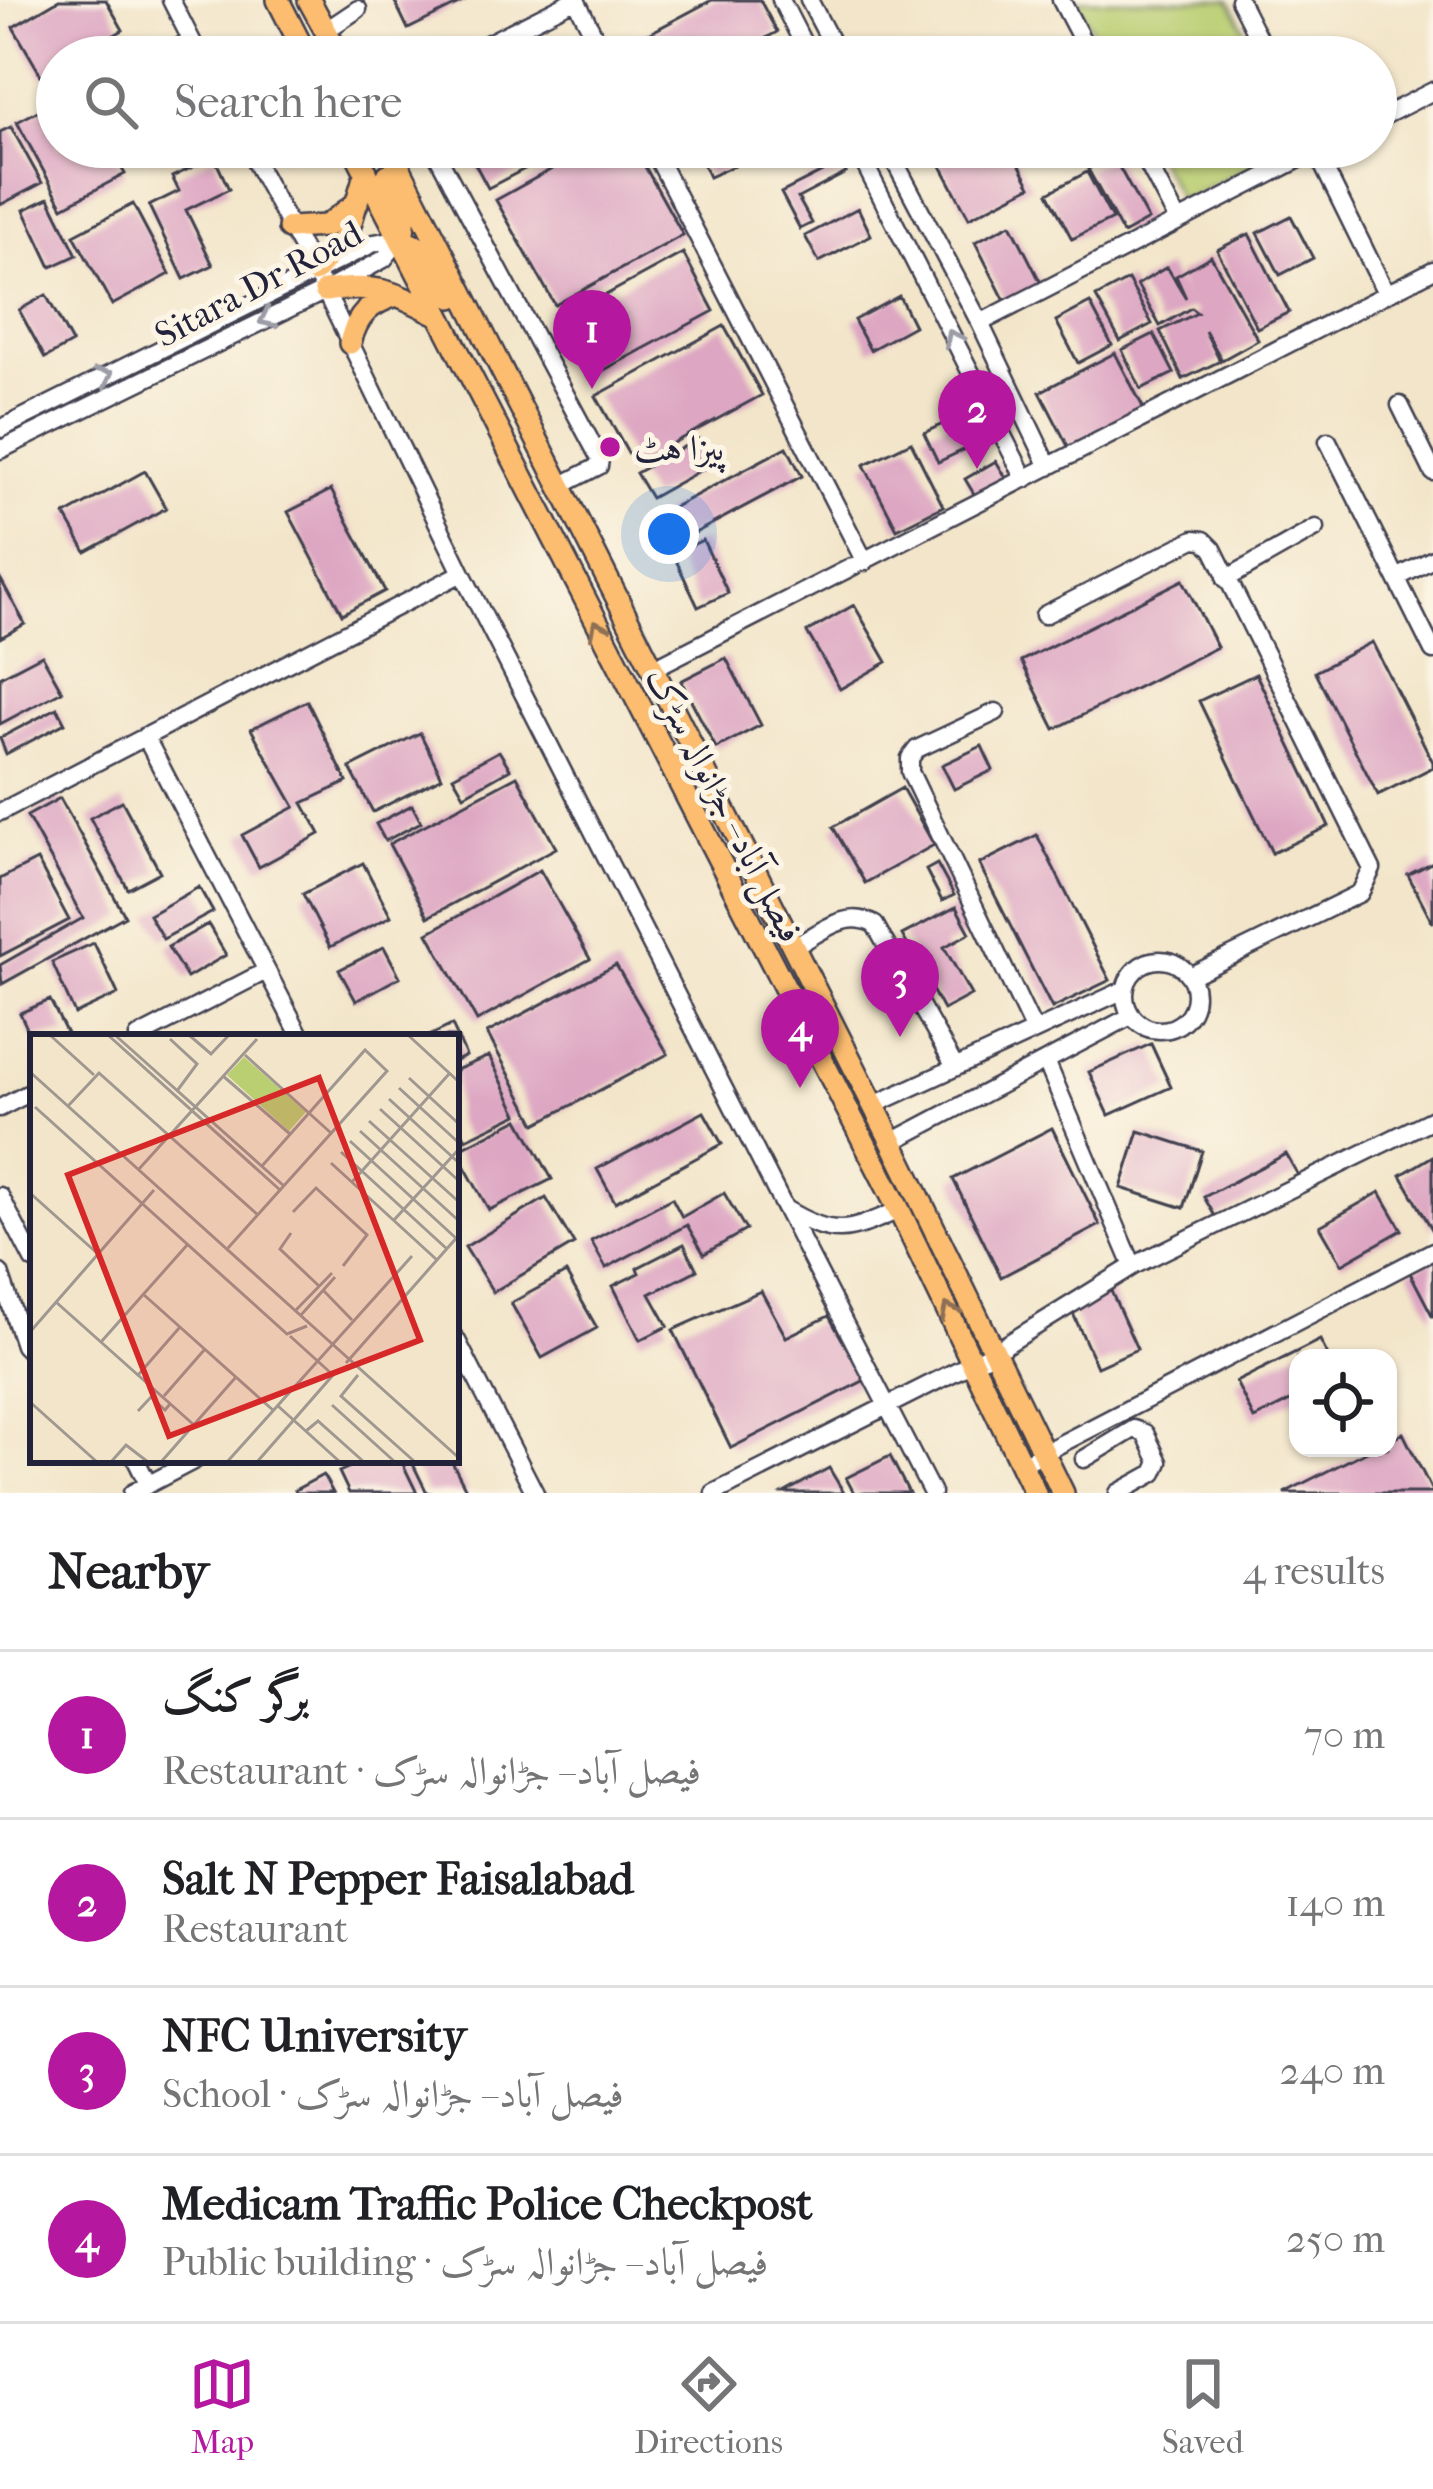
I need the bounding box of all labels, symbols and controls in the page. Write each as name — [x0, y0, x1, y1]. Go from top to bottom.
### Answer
search box — [36, 36, 1397, 168]
icon: search — [78, 69, 144, 135]
text: Search here — [174, 76, 402, 129]
street label: Sitara Dr Road — [148, 211, 370, 356]
pin: 1 — [553, 290, 631, 389]
one-way arrow — [257, 305, 279, 328]
one-way arrow — [944, 328, 967, 350]
one-way arrow — [92, 368, 114, 391]
pin: 2 — [938, 370, 1016, 469]
place label: پیزا ہٹ — [634, 427, 726, 474]
marker: پیزا ہٹ — [597, 434, 623, 460]
your location — [639, 504, 699, 564]
one-way arrow — [590, 619, 613, 641]
street label: فیصل آباد– جڑانوالہ سڑک — [634, 660, 813, 951]
pin: 3 — [861, 938, 939, 1037]
pin: 4 — [761, 989, 839, 1088]
inset map — [30, 1034, 459, 1463]
one-way arrow — [940, 1302, 963, 1323]
map controls — [1289, 1349, 1397, 1457]
button: locate — [1289, 1349, 1397, 1457]
text: Nearby — [48, 1541, 209, 1601]
text: 4 results — [1243, 1548, 1385, 1594]
text: برگر کنگ — [162, 1670, 310, 1723]
text: 1 — [80, 1712, 94, 1758]
text: 70 m — [1304, 1712, 1385, 1758]
text: Restaurant · فیصل آباد– جڑانوالہ سڑک — [162, 1748, 701, 1794]
text: Salt N Pepper Faisalabad — [162, 1853, 634, 1906]
text: 2 — [77, 1880, 97, 1926]
text: 140 m — [1286, 1880, 1385, 1926]
text: Restaurant — [162, 1906, 348, 1952]
text: NFC University — [162, 2010, 467, 2063]
text: 3 — [79, 2048, 95, 2094]
text: 240 m — [1280, 2048, 1385, 2094]
text: School · فیصل آباد– جڑانوالہ سڑک — [162, 2071, 624, 2117]
text: Medicam Traffic Police Checkpost — [162, 2178, 812, 2231]
text: 4 — [75, 2216, 99, 2262]
text: 250 m — [1286, 2216, 1385, 2262]
text: Public building · فیصل آباد– جڑانوالہ سڑک — [162, 2239, 768, 2285]
tab: Map — [189, 2351, 255, 2462]
tab: Directions — [634, 2351, 783, 2462]
tab: Saved — [1162, 2351, 1244, 2462]

